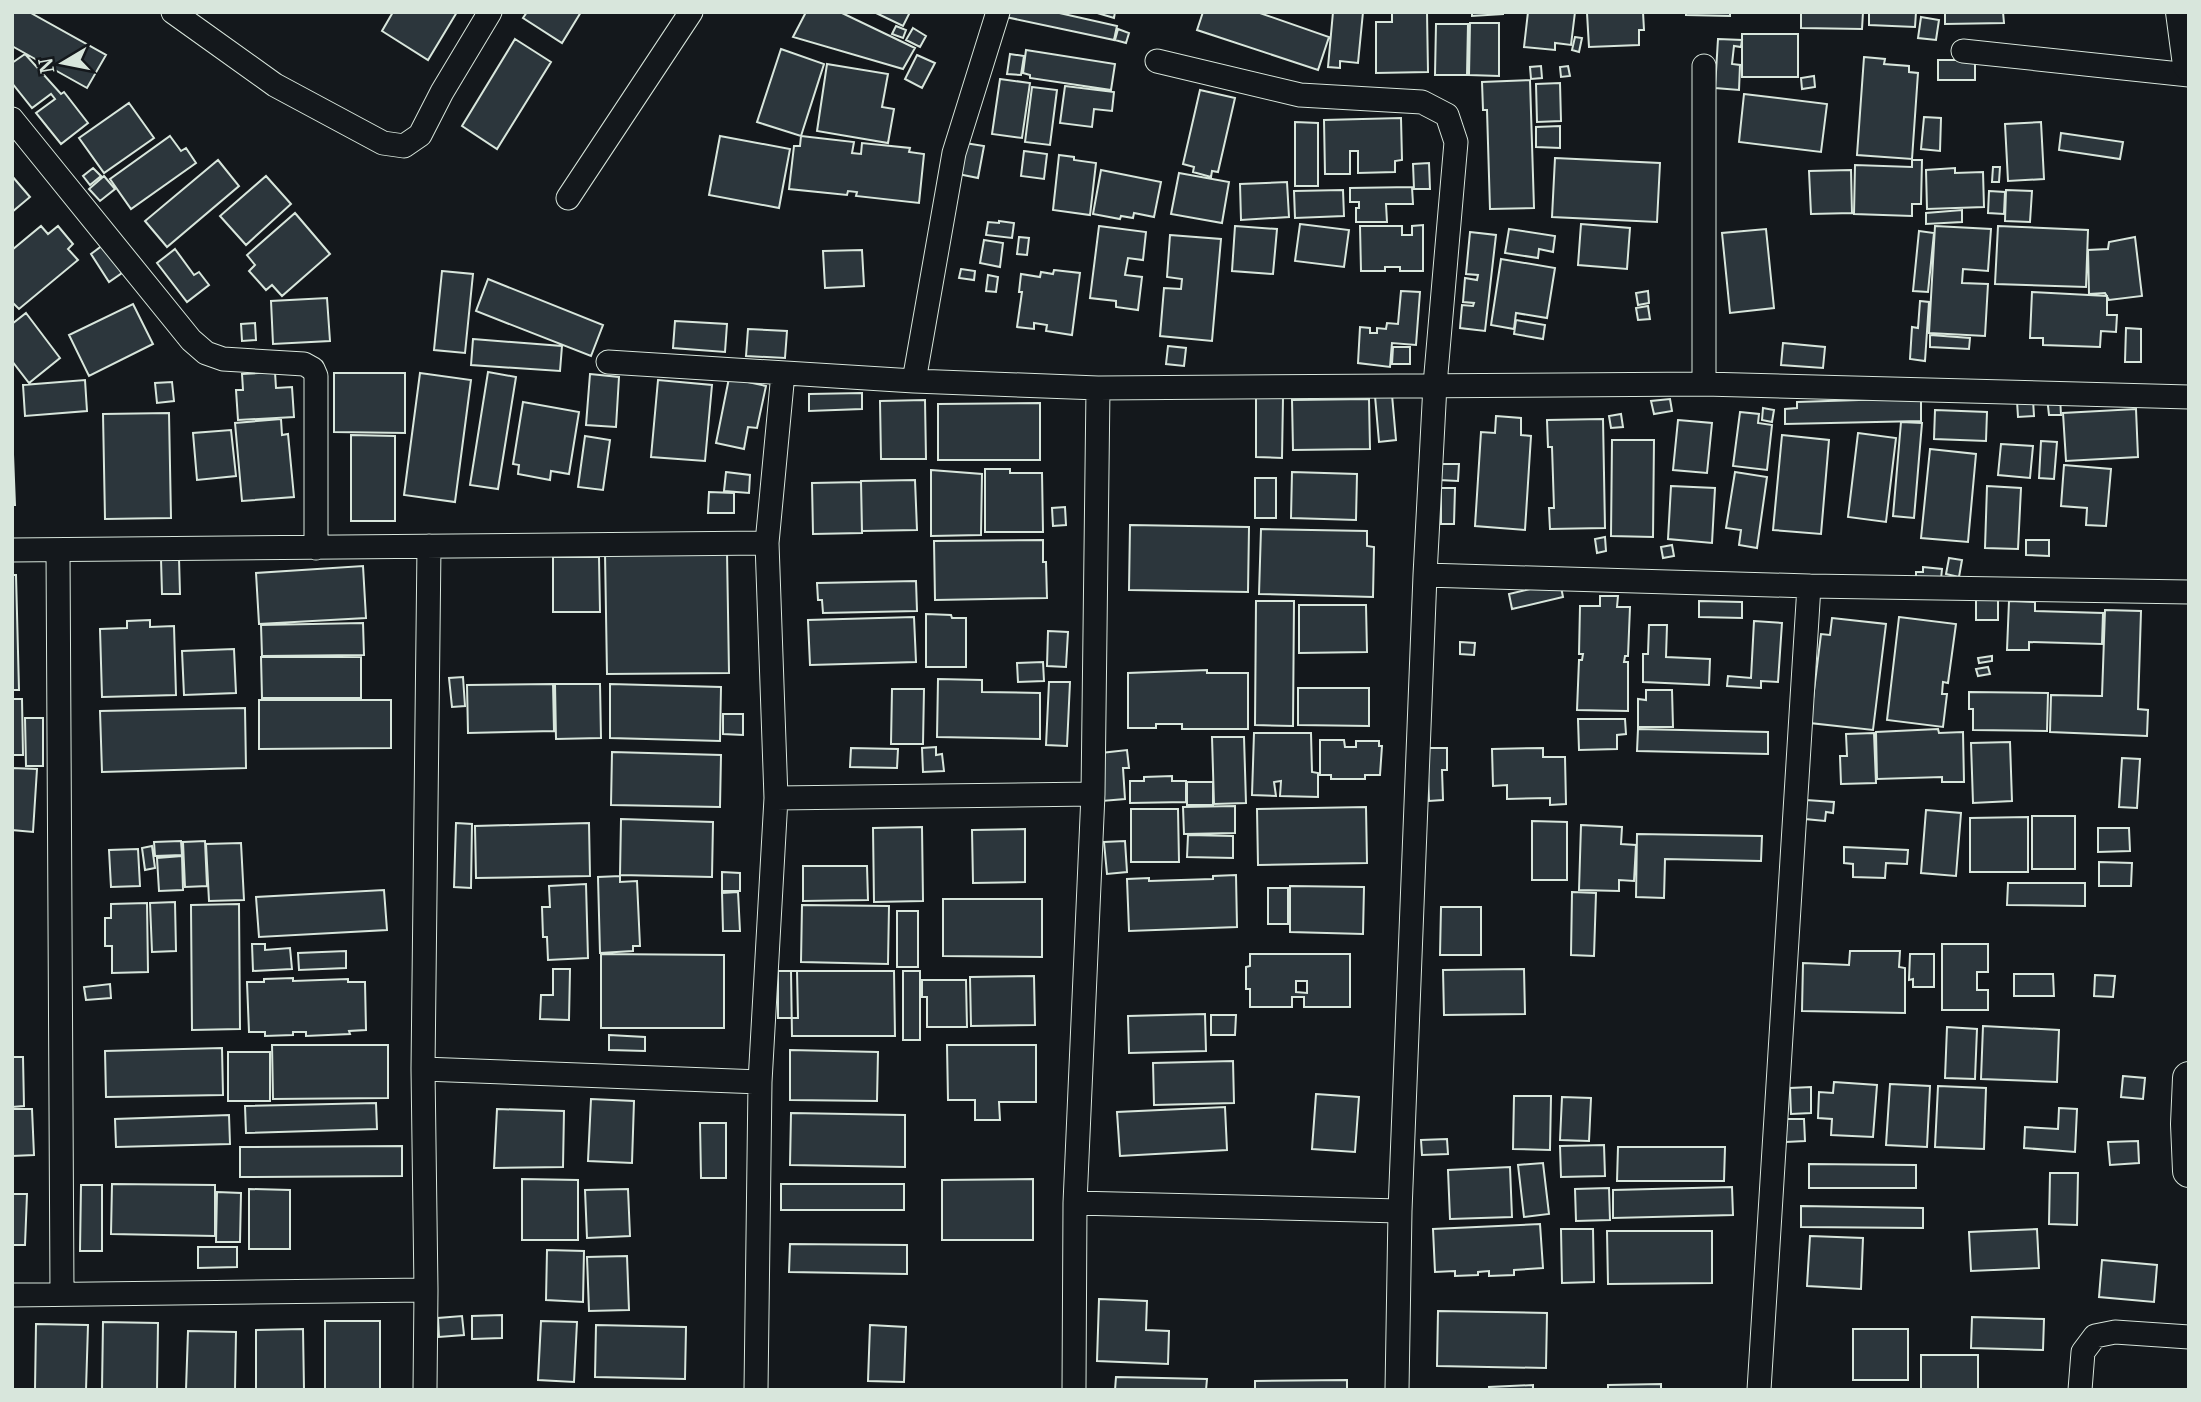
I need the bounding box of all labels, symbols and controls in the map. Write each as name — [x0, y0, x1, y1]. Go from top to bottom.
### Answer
north arrow — [28, 28, 98, 98]
text: N — [33, 56, 59, 75]

